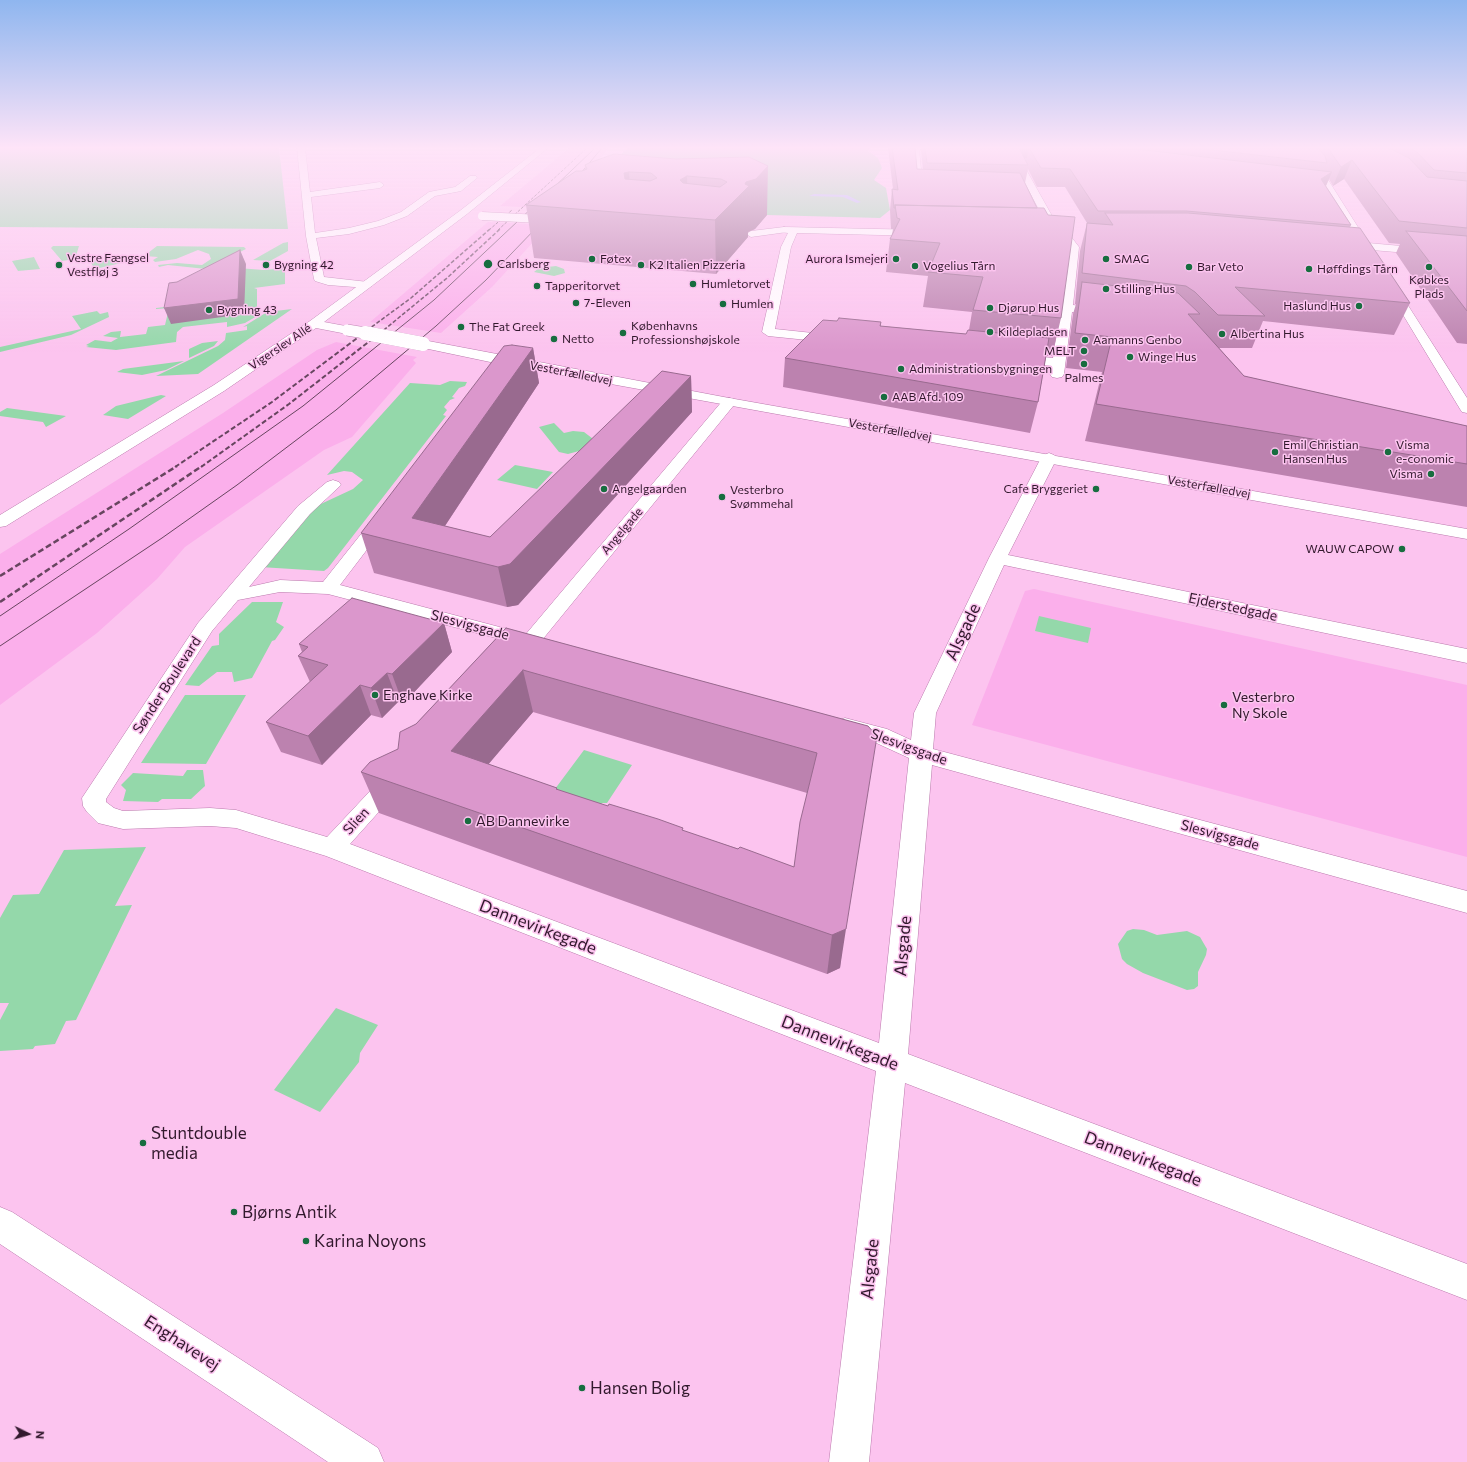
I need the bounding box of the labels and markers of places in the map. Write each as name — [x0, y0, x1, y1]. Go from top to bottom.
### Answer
place label: Vestre Fængsel Vestfløj 3 — [67, 251, 149, 279]
place label: Føtex — [600, 252, 631, 266]
place label: Aurora Ismejeri — [805, 252, 888, 266]
place label: SMAG — [1114, 252, 1149, 266]
marker: Føtex — [587, 254, 597, 264]
marker: Aurora Ismejeri — [891, 254, 901, 264]
marker: SMAG — [1101, 254, 1111, 264]
place label: Carlsberg — [497, 257, 550, 271]
place label: Bygning 42 — [274, 258, 334, 272]
marker: Carlsberg — [482, 258, 494, 270]
place label: K2 Italien Pizzeria — [649, 258, 745, 272]
place label: Vogelius Tårn — [923, 259, 995, 273]
marker: Vestre Fængsel Vestfløj 3 — [54, 260, 64, 270]
marker: Bygning 42 — [261, 260, 271, 270]
marker: K2 Italien Pizzeria — [636, 260, 646, 270]
place label: Bar Veto — [1197, 260, 1244, 274]
marker: Vogelius Tårn — [910, 261, 920, 271]
marker: Bar Veto — [1184, 262, 1194, 272]
place label: Høffdings Tårn — [1317, 262, 1398, 276]
marker: Købkes Plads — [1424, 262, 1434, 272]
marker: Høffdings Tårn — [1304, 264, 1314, 274]
place label: Købkes Plads — [1409, 273, 1449, 301]
place label: Humletorvet — [701, 277, 770, 291]
place label: Tapperitorvet — [545, 279, 620, 293]
marker: Humletorvet — [688, 279, 698, 289]
marker: Tapperitorvet — [532, 281, 542, 291]
place label: Stilling Hus — [1114, 282, 1175, 296]
marker: Stilling Hus — [1101, 284, 1111, 294]
place label: 7-Eleven — [584, 296, 631, 310]
place label: Humlen — [731, 297, 773, 311]
marker: 7-Eleven — [571, 298, 581, 308]
marker: Humlen — [718, 299, 728, 309]
place label: Haslund Hus — [1283, 299, 1351, 313]
place label: Djørup Hus — [998, 301, 1059, 315]
marker: Haslund Hus — [1354, 301, 1364, 311]
place label: Bygning 43 — [217, 303, 277, 317]
marker: Djørup Hus — [985, 303, 995, 313]
marker: Bygning 43 — [204, 305, 214, 315]
place label: Københavns Professionshøjskole — [631, 319, 740, 347]
place label: The Fat Greek — [469, 320, 545, 334]
marker: The Fat Greek — [456, 322, 466, 332]
place label: Kildepladsen — [998, 325, 1067, 339]
marker: Kildepladsen — [985, 327, 995, 337]
place label: Albertina Hus — [1230, 327, 1304, 341]
marker: Københavns Professionshøjskole — [618, 328, 628, 338]
marker: Albertina Hus — [1217, 329, 1227, 339]
place label: Netto — [562, 332, 594, 346]
place label: Aamanns Genbo — [1093, 333, 1182, 347]
marker: Netto — [549, 334, 559, 344]
marker: Aamanns Genbo — [1080, 335, 1090, 345]
place label: MELT — [1044, 344, 1076, 358]
marker: MELT — [1079, 346, 1089, 356]
place label: Winge Hus — [1138, 350, 1196, 364]
marker: Winge Hus — [1125, 352, 1135, 362]
marker: Palmes — [1079, 359, 1089, 369]
place label: Administrationsbygningen — [909, 362, 1052, 376]
marker: Administrationsbygningen — [896, 364, 906, 374]
place label: Palmes — [1064, 371, 1104, 385]
place label: AAB Afd. 109 — [892, 390, 964, 404]
marker: AAB Afd. 109 — [879, 392, 889, 402]
place label: Emil Christian Hansen Hus — [1283, 438, 1359, 466]
place label: Visma e-conomic — [1396, 438, 1454, 466]
marker: Emil Christian Hansen Hus — [1270, 447, 1280, 457]
marker: Visma e-conomic — [1383, 447, 1393, 457]
place label: Visma — [1389, 467, 1423, 481]
marker: Visma — [1426, 469, 1436, 479]
place label: Angelgaarden — [612, 482, 687, 496]
place label: Cafe Bryggeriet — [1004, 482, 1088, 496]
place label: Vesterbro Svømmehal — [730, 483, 793, 511]
marker: Angelgaarden — [599, 484, 609, 494]
marker: Cafe Bryggeriet — [1091, 484, 1101, 494]
marker: Vesterbro Svømmehal — [717, 492, 727, 502]
place label: WAUW CAPOW — [1306, 542, 1394, 556]
marker: WAUW CAPOW — [1397, 544, 1407, 554]
place label: Enghave Kirke — [383, 687, 472, 703]
place label: Vesterbro Ny Skole — [1232, 689, 1295, 722]
marker: Enghave Kirke — [370, 690, 380, 700]
marker: Vesterbro Ny Skole — [1219, 700, 1229, 710]
place label: AB Dannevirke — [476, 813, 569, 829]
marker: AB Dannevirke — [463, 816, 473, 826]
place label: Stuntdouble media — [151, 1123, 247, 1163]
marker: Stuntdouble media — [138, 1138, 148, 1148]
place label: Bjørns Antik — [242, 1202, 337, 1222]
marker: Bjørns Antik — [229, 1207, 239, 1217]
place label: Karina Noyons — [314, 1231, 426, 1251]
marker: Karina Noyons — [301, 1236, 311, 1246]
place label: Hansen Bolig — [590, 1378, 690, 1398]
marker: Hansen Bolig — [577, 1383, 587, 1393]

